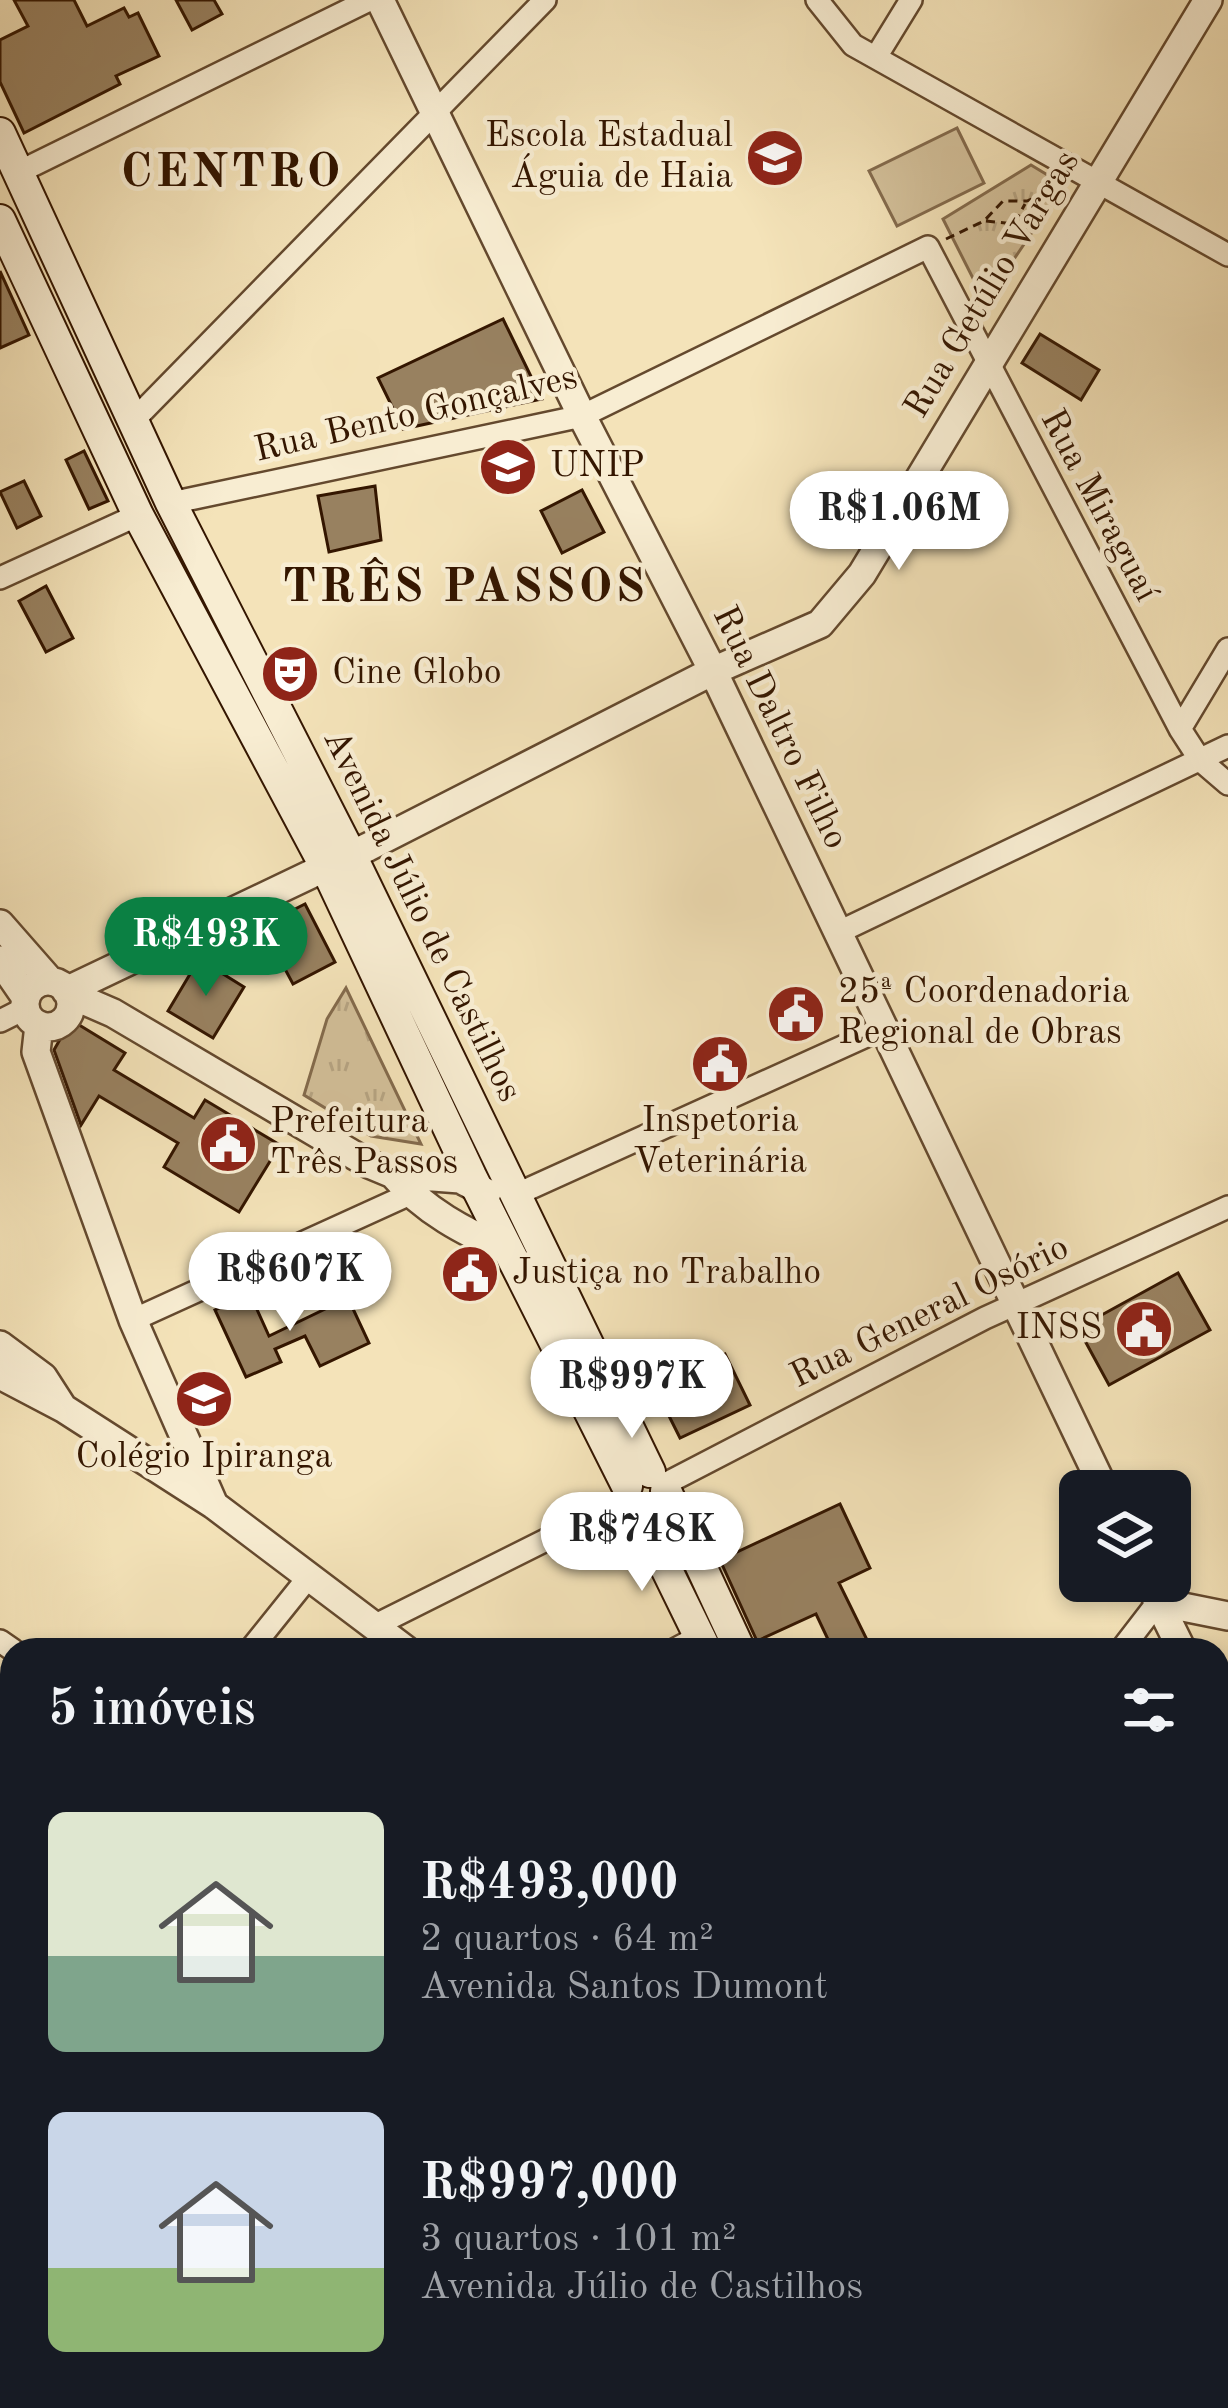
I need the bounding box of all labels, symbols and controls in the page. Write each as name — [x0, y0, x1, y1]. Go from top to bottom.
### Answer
place label: Escola Estadual Águia de Haia — [485, 119, 733, 196]
school or university icon: Escola Estadual Águia de Haia — [744, 127, 806, 189]
street label: Rua Getúlio Vargas — [899, 145, 1087, 425]
district label: CENTRO — [120, 149, 344, 197]
street label: Rua Bento Gonçalves — [251, 360, 581, 470]
street label: Rua Miraguaí — [1032, 404, 1164, 608]
school or university icon: UNIP — [477, 436, 539, 498]
place label: UNIP — [550, 449, 644, 485]
pin: R$1.06M — [788, 471, 1010, 573]
text: R$1.06M — [817, 490, 981, 529]
district label: TRÊS PASSOS — [282, 557, 648, 612]
street label: Rua Daltro Filho — [705, 601, 853, 855]
theatre icon: Cine Globo — [259, 643, 321, 705]
place label: Cine Globo — [332, 656, 502, 692]
street label: Avenida Júlio de Castilhos — [315, 724, 527, 1108]
pin: R$493K — [108, 897, 304, 999]
text: R$493K — [132, 916, 280, 955]
place label: 25ª Coordenadoria Regional de Obras — [838, 975, 1130, 1052]
public building icon: 25ª Coordenadoria Regional de Obras — [765, 983, 827, 1045]
public building icon: Inspetoria Veterinária — [689, 1033, 751, 1095]
place label: Inspetoria Veterinária — [633, 1104, 807, 1181]
place label: Prefeitura Três Passos — [270, 1105, 458, 1182]
public building icon: Prefeitura Três Passos — [197, 1113, 259, 1175]
street label: Rua General Osório — [785, 1230, 1075, 1396]
pin: R$607K — [192, 1232, 388, 1334]
public building icon: Justiça no Trabalho — [439, 1243, 501, 1305]
text: R$607K — [216, 1251, 364, 1290]
place label: Justiça no Trabalho — [512, 1256, 821, 1292]
public building icon: INSS — [1113, 1298, 1175, 1360]
place label: INSS — [1015, 1311, 1102, 1347]
pin: R$997K — [534, 1339, 730, 1441]
text: R$997K — [558, 1358, 706, 1397]
school or university icon: Colégio Ipiranga — [173, 1368, 235, 1430]
place label: Colégio Ipiranga — [75, 1440, 333, 1476]
map controls — [1059, 1470, 1191, 1602]
button: layers — [1059, 1470, 1191, 1602]
pin: R$748K — [544, 1492, 740, 1594]
text: R$748K — [568, 1511, 716, 1550]
icon: filters — [1116, 1677, 1182, 1743]
text: 5 imóveis — [48, 1685, 255, 1736]
text: R$493,000 — [420, 1859, 679, 1910]
icon: home — [144, 1860, 288, 2004]
text: 2 quartos · 64 m² — [420, 1920, 714, 1959]
text: Avenida Santos Dumont — [420, 1968, 828, 2007]
text: R$997,000 — [420, 2159, 679, 2210]
icon: home — [144, 2160, 288, 2304]
text: 3 quartos · 101 m² — [420, 2220, 736, 2259]
text: Avenida Júlio de Castilhos — [420, 2268, 863, 2307]

